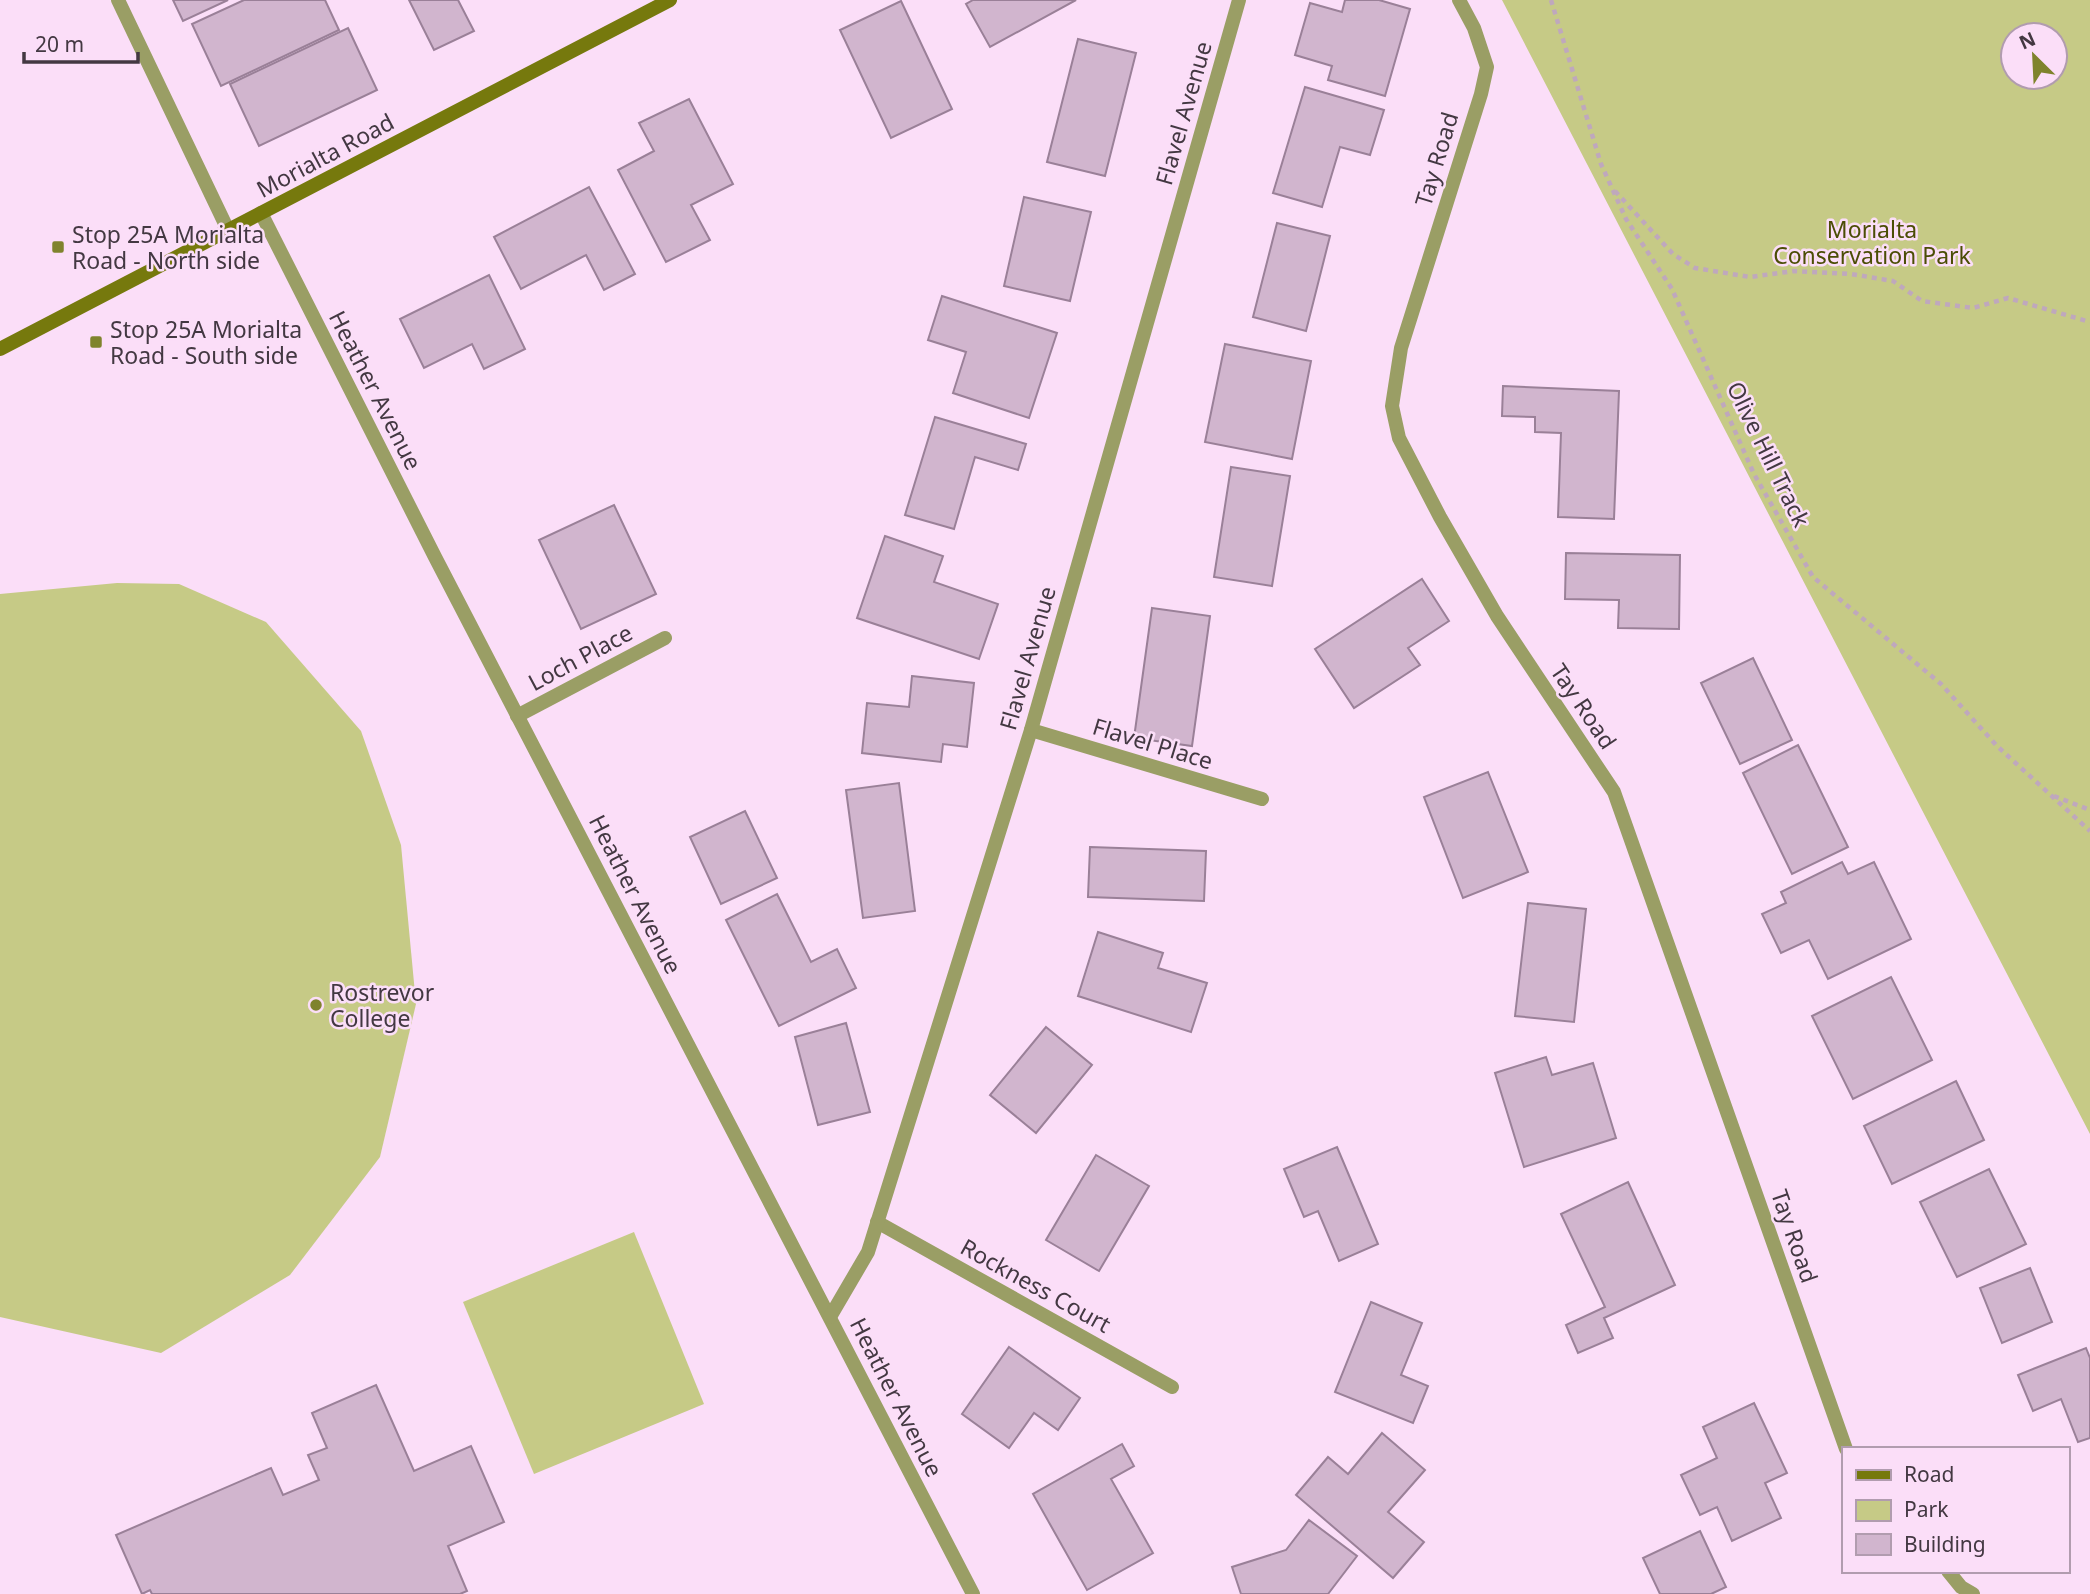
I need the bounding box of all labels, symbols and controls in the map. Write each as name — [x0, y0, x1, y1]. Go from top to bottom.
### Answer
scale bar — [24, 21, 138, 65]
north arrow — [1999, 21, 2069, 91]
text: N — [2015, 25, 2039, 55]
text: 20 m — [35, 30, 84, 58]
street label: Flavel Avenue — [1147, 37, 1219, 189]
street label: Morialta Road — [251, 105, 399, 205]
street label: Tay Road — [1407, 108, 1465, 210]
park label: Morialta Conservation Park — [1773, 213, 1972, 271]
place label: Stop 25A Morialta Road - North side — [72, 218, 264, 276]
marker: Stop 25A Morialta Road - North side — [50, 239, 66, 255]
street label: Heather Avenue — [322, 305, 430, 475]
place label: Stop 25A Morialta Road - South side — [110, 313, 302, 371]
marker: Stop 25A Morialta Road - South side — [88, 334, 104, 350]
street label: Olive Hill Track — [1720, 376, 1818, 533]
street label: Flavel Avenue — [991, 582, 1063, 734]
street label: Loch Place — [522, 616, 638, 698]
street label: Tay Road — [1544, 657, 1624, 755]
street label: Flavel Place — [1089, 710, 1217, 776]
street label: Heather Avenue — [582, 809, 690, 979]
place label: Rostrevor College — [330, 976, 435, 1034]
marker: Rostrevor College — [308, 997, 324, 1013]
street label: Tay Road — [1764, 1185, 1826, 1287]
street label: Rockness Court — [955, 1230, 1117, 1340]
street label: Heather Avenue — [843, 1312, 951, 1482]
legend — [1842, 1447, 2069, 1573]
text: Road — [1904, 1460, 1954, 1488]
text: Park — [1904, 1495, 1949, 1523]
text: Building — [1904, 1530, 1986, 1558]

